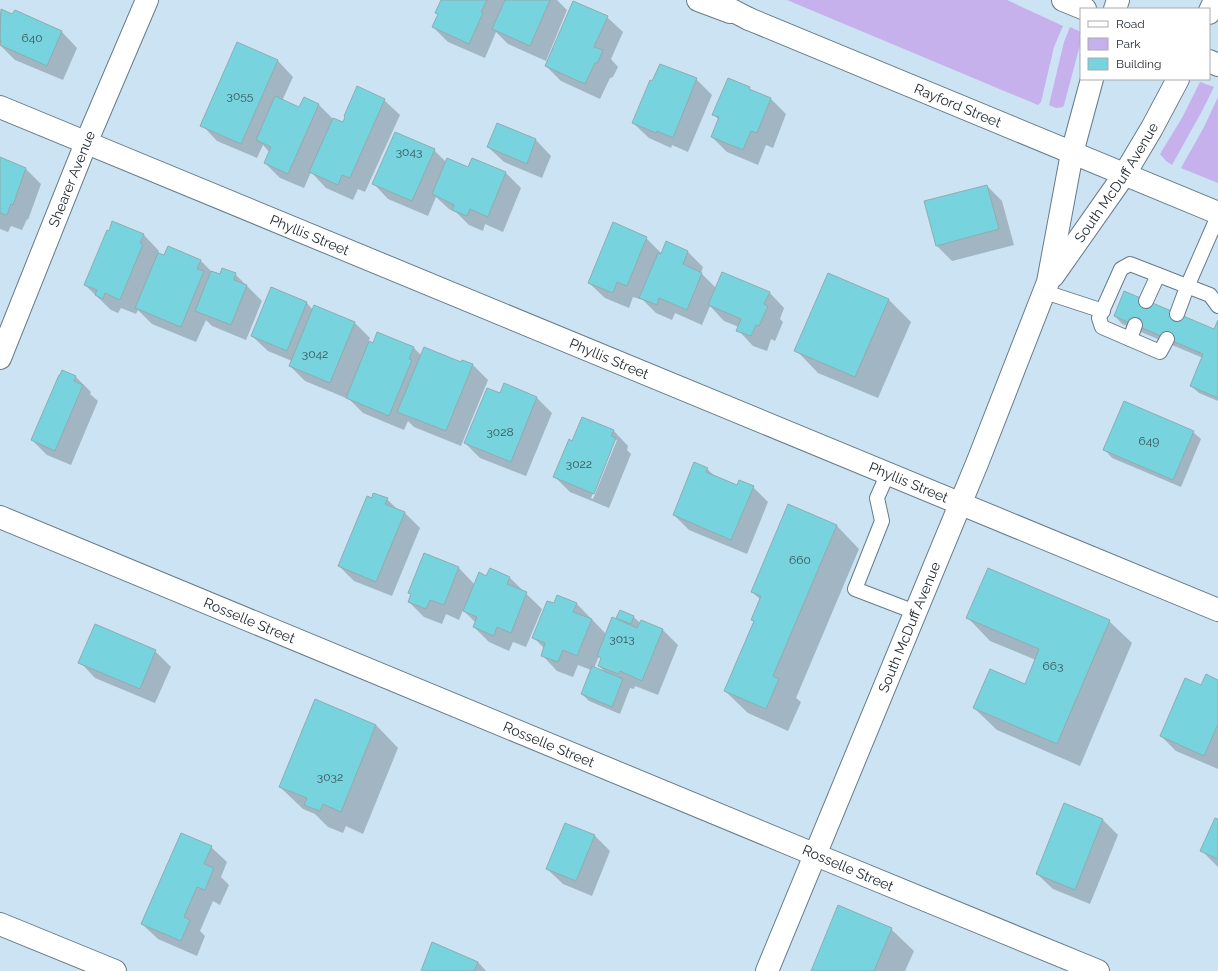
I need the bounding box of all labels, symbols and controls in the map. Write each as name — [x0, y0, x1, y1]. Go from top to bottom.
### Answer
legend — [1080, 8, 1210, 80]
text: Road — [1116, 17, 1145, 31]
house number: 640 — [21, 31, 43, 45]
text: Park — [1116, 37, 1141, 51]
text: Building — [1116, 57, 1162, 71]
street label: Rayford Street — [912, 80, 1004, 131]
house number: 3055 — [227, 89, 254, 103]
street label: South McDuff Avenue — [1071, 120, 1161, 245]
street label: Shearer Avenue — [45, 128, 98, 229]
house number: 3043 — [396, 145, 422, 159]
street label: Phyllis Street — [268, 211, 352, 258]
street label: Phyllis Street — [567, 335, 651, 382]
house number: 3042 — [302, 347, 328, 361]
house number: 3028 — [486, 425, 514, 439]
house number: 649 — [1139, 434, 1159, 448]
house number: 3022 — [566, 457, 592, 471]
street label: Phyllis Street — [867, 459, 951, 506]
house number: 660 — [789, 553, 811, 567]
street label: South McDuff Avenue — [875, 560, 943, 695]
street label: Rosselle Street — [201, 594, 298, 646]
house number: 3013 — [609, 632, 635, 646]
house number: 663 — [1043, 659, 1063, 673]
street label: Rosselle Street — [501, 718, 597, 770]
house number: 3032 — [317, 770, 343, 784]
street label: Rosselle Street — [800, 842, 896, 894]

